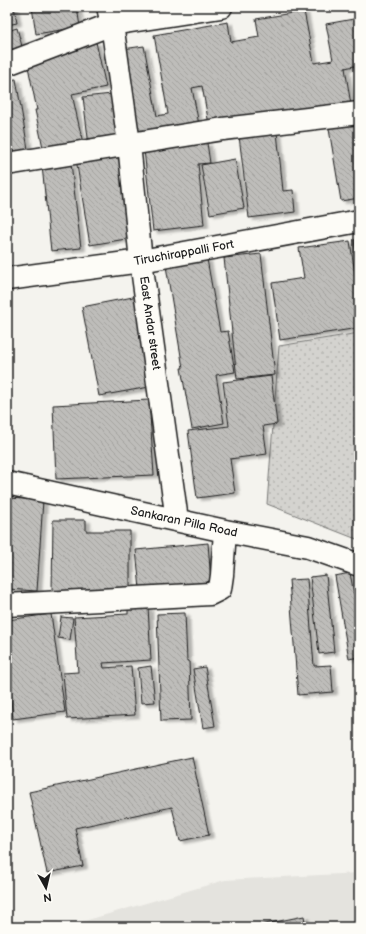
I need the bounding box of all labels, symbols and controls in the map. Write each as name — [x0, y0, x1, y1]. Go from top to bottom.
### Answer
street label: Tiruchirappalli Fort — [133, 237, 235, 269]
street label: East Andar street — [136, 275, 164, 371]
street label: Sankaran Pilla Road — [129, 503, 239, 541]
north arrow — [26, 868, 66, 908]
text: N — [42, 890, 52, 904]

